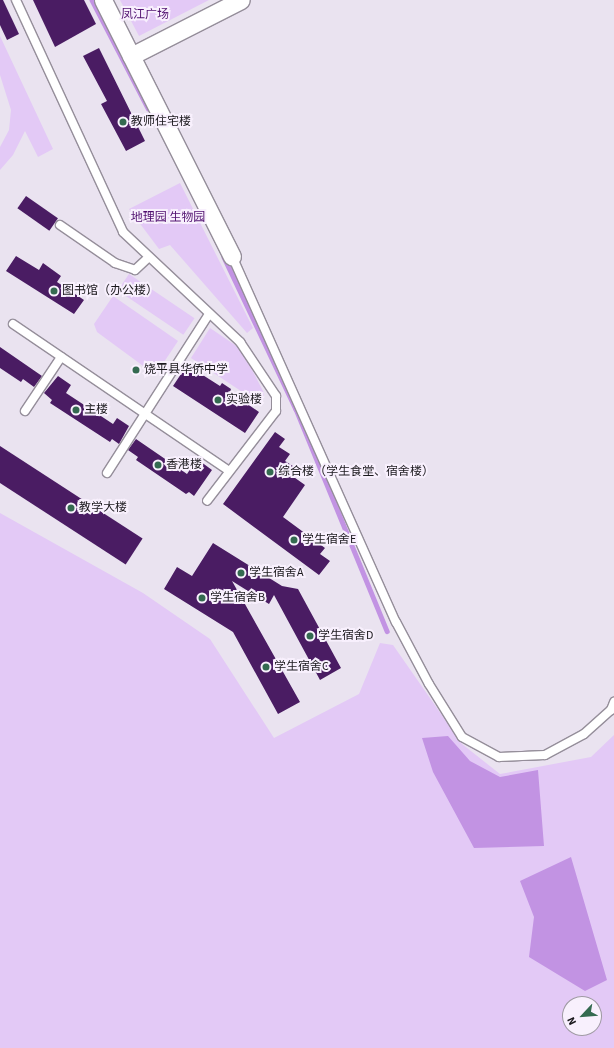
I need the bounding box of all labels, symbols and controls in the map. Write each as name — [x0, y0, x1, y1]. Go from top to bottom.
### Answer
park label: 凤江广场 — [121, 8, 169, 22]
place label: 教师住宅楼 — [131, 115, 191, 129]
marker: 教师住宅楼 — [118, 117, 128, 127]
park label: 地理园 生物园 — [131, 211, 205, 225]
place label: 图书馆（办公楼） — [62, 284, 158, 298]
marker: 图书馆（办公楼） — [49, 286, 59, 296]
place label: 饶平县华侨中学 — [144, 363, 228, 377]
marker: 饶平县华侨中学 — [131, 365, 141, 375]
place label: 实验楼 — [226, 393, 262, 407]
marker: 实验楼 — [213, 395, 223, 405]
place label: 主楼 — [84, 403, 108, 417]
marker: 主楼 — [71, 405, 81, 415]
place label: 香港楼 — [166, 458, 202, 472]
marker: 香港楼 — [153, 460, 163, 470]
place label: 综合楼（学生食堂、宿舍楼） — [278, 465, 434, 479]
marker: 综合楼（学生食堂、宿舍楼） — [265, 467, 275, 477]
place label: 教学大楼 — [79, 501, 127, 515]
marker: 教学大楼 — [66, 503, 76, 513]
place label: 学生宿舍E — [302, 533, 356, 547]
marker: 学生宿舍E — [289, 535, 299, 545]
place label: 学生宿舍A — [249, 566, 304, 580]
marker: 学生宿舍A — [236, 568, 246, 578]
place label: 学生宿舍B — [210, 591, 265, 605]
marker: 学生宿舍B — [197, 593, 207, 603]
place label: 学生宿舍D — [318, 629, 373, 643]
marker: 学生宿舍D — [305, 631, 315, 641]
place label: 学生宿舍C — [274, 660, 329, 674]
marker: 学生宿舍C — [261, 662, 271, 672]
north arrow — [562, 996, 602, 1036]
text: N — [563, 1014, 580, 1028]

